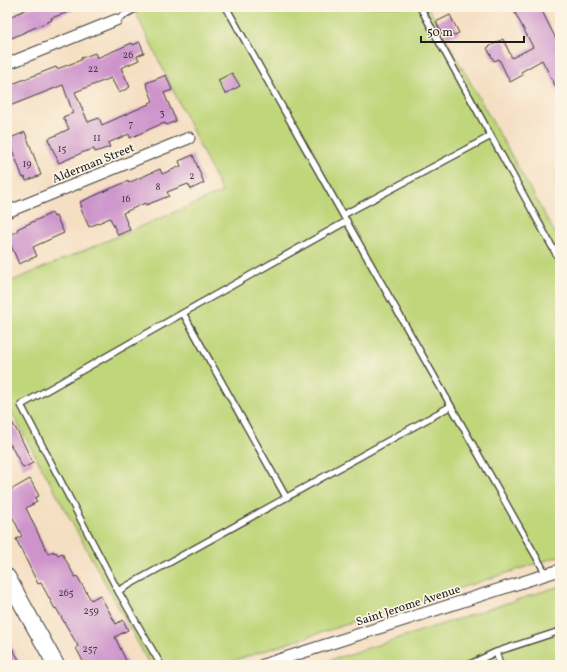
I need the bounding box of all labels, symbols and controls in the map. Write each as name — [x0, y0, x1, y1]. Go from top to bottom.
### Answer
scale bar — [421, 18, 524, 44]
text: 50 m — [427, 25, 453, 41]
house number: 26 — [123, 48, 133, 62]
house number: 22 — [88, 62, 98, 76]
house number: 3 — [159, 106, 165, 120]
house number: 7 — [129, 117, 134, 131]
house number: 11 — [93, 131, 101, 145]
street label: Alderman Street — [50, 140, 137, 188]
house number: 15 — [58, 142, 67, 156]
house number: 19 — [22, 157, 32, 171]
house number: 2 — [189, 169, 195, 183]
house number: 8 — [155, 180, 161, 194]
house number: 16 — [122, 192, 130, 206]
street label: Saint Jerome Avenue — [354, 581, 463, 630]
house number: 265 — [58, 586, 74, 600]
house number: 259 — [83, 604, 99, 618]
house number: 257 — [82, 642, 98, 656]

